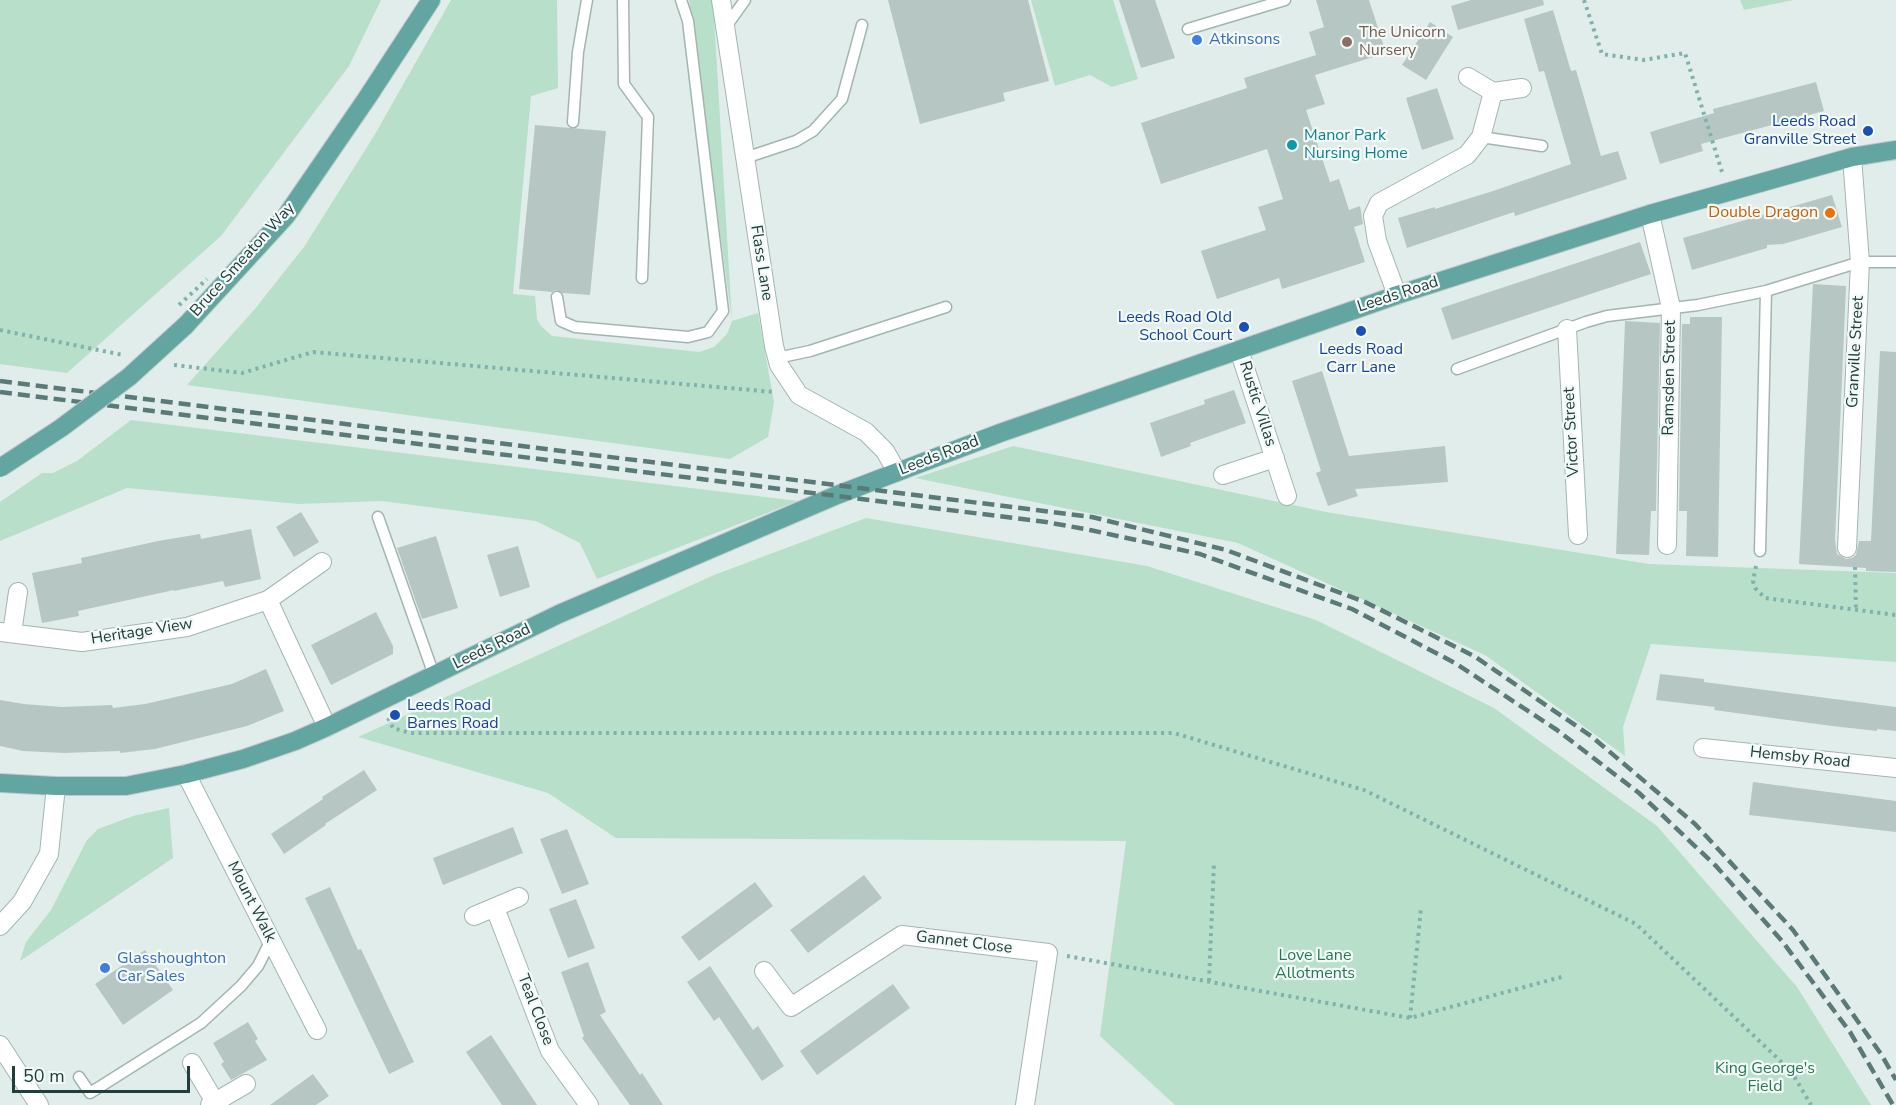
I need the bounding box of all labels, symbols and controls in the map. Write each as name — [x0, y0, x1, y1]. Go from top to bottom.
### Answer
place label: The Unicorn Nursery — [1359, 23, 1446, 61]
place label: Atkinsons — [1209, 30, 1280, 50]
marker: Atkinsons — [1190, 33, 1204, 47]
marker: The Unicorn Nursery — [1340, 35, 1354, 49]
place label: Leeds Road Granville Street — [1744, 112, 1856, 150]
marker: Leeds Road Granville Street — [1861, 124, 1875, 138]
place label: Manor Park Nursing Home — [1304, 126, 1408, 164]
marker: Manor Park Nursing Home — [1285, 138, 1299, 152]
street label: Bruce Smeaton Way — [187, 199, 299, 321]
place label: Double Dragon — [1708, 203, 1818, 223]
marker: Double Dragon — [1823, 206, 1837, 220]
street label: Flass Lane — [746, 224, 776, 302]
street label: Leeds Road — [1355, 273, 1441, 317]
street label: Granville Street — [1843, 295, 1869, 409]
place label: Leeds Road Old School Court — [1118, 308, 1232, 346]
marker: Leeds Road Old School Court — [1237, 320, 1251, 334]
street label: Ramsden Street — [1659, 320, 1681, 436]
marker: Leeds Road Carr Lane — [1354, 324, 1368, 338]
place label: Leeds Road Carr Lane — [1319, 340, 1403, 378]
street label: Rustic Villas — [1234, 359, 1280, 449]
street label: Victor Street — [1560, 387, 1584, 477]
street label: Leeds Road — [896, 432, 982, 480]
street label: Heritage View — [90, 614, 194, 650]
street label: Leeds Road — [450, 620, 534, 674]
place label: Leeds Road Barnes Road — [407, 696, 499, 734]
marker: Leeds Road Barnes Road — [388, 708, 402, 722]
street label: Hemsby Road — [1749, 743, 1851, 773]
street label: Mount Walk — [222, 858, 280, 946]
street label: Gannet Close — [915, 928, 1013, 958]
park label: Love Lane Allotments — [1275, 946, 1355, 984]
place label: Glasshoughton Car Sales — [117, 949, 226, 987]
marker: Glasshoughton Car Sales — [98, 961, 112, 975]
street label: Teal Close — [513, 972, 557, 1048]
scale bar — [15, 1054, 194, 1092]
park label: King George's Field — [1715, 1059, 1815, 1097]
text: 50 m — [23, 1064, 65, 1088]

